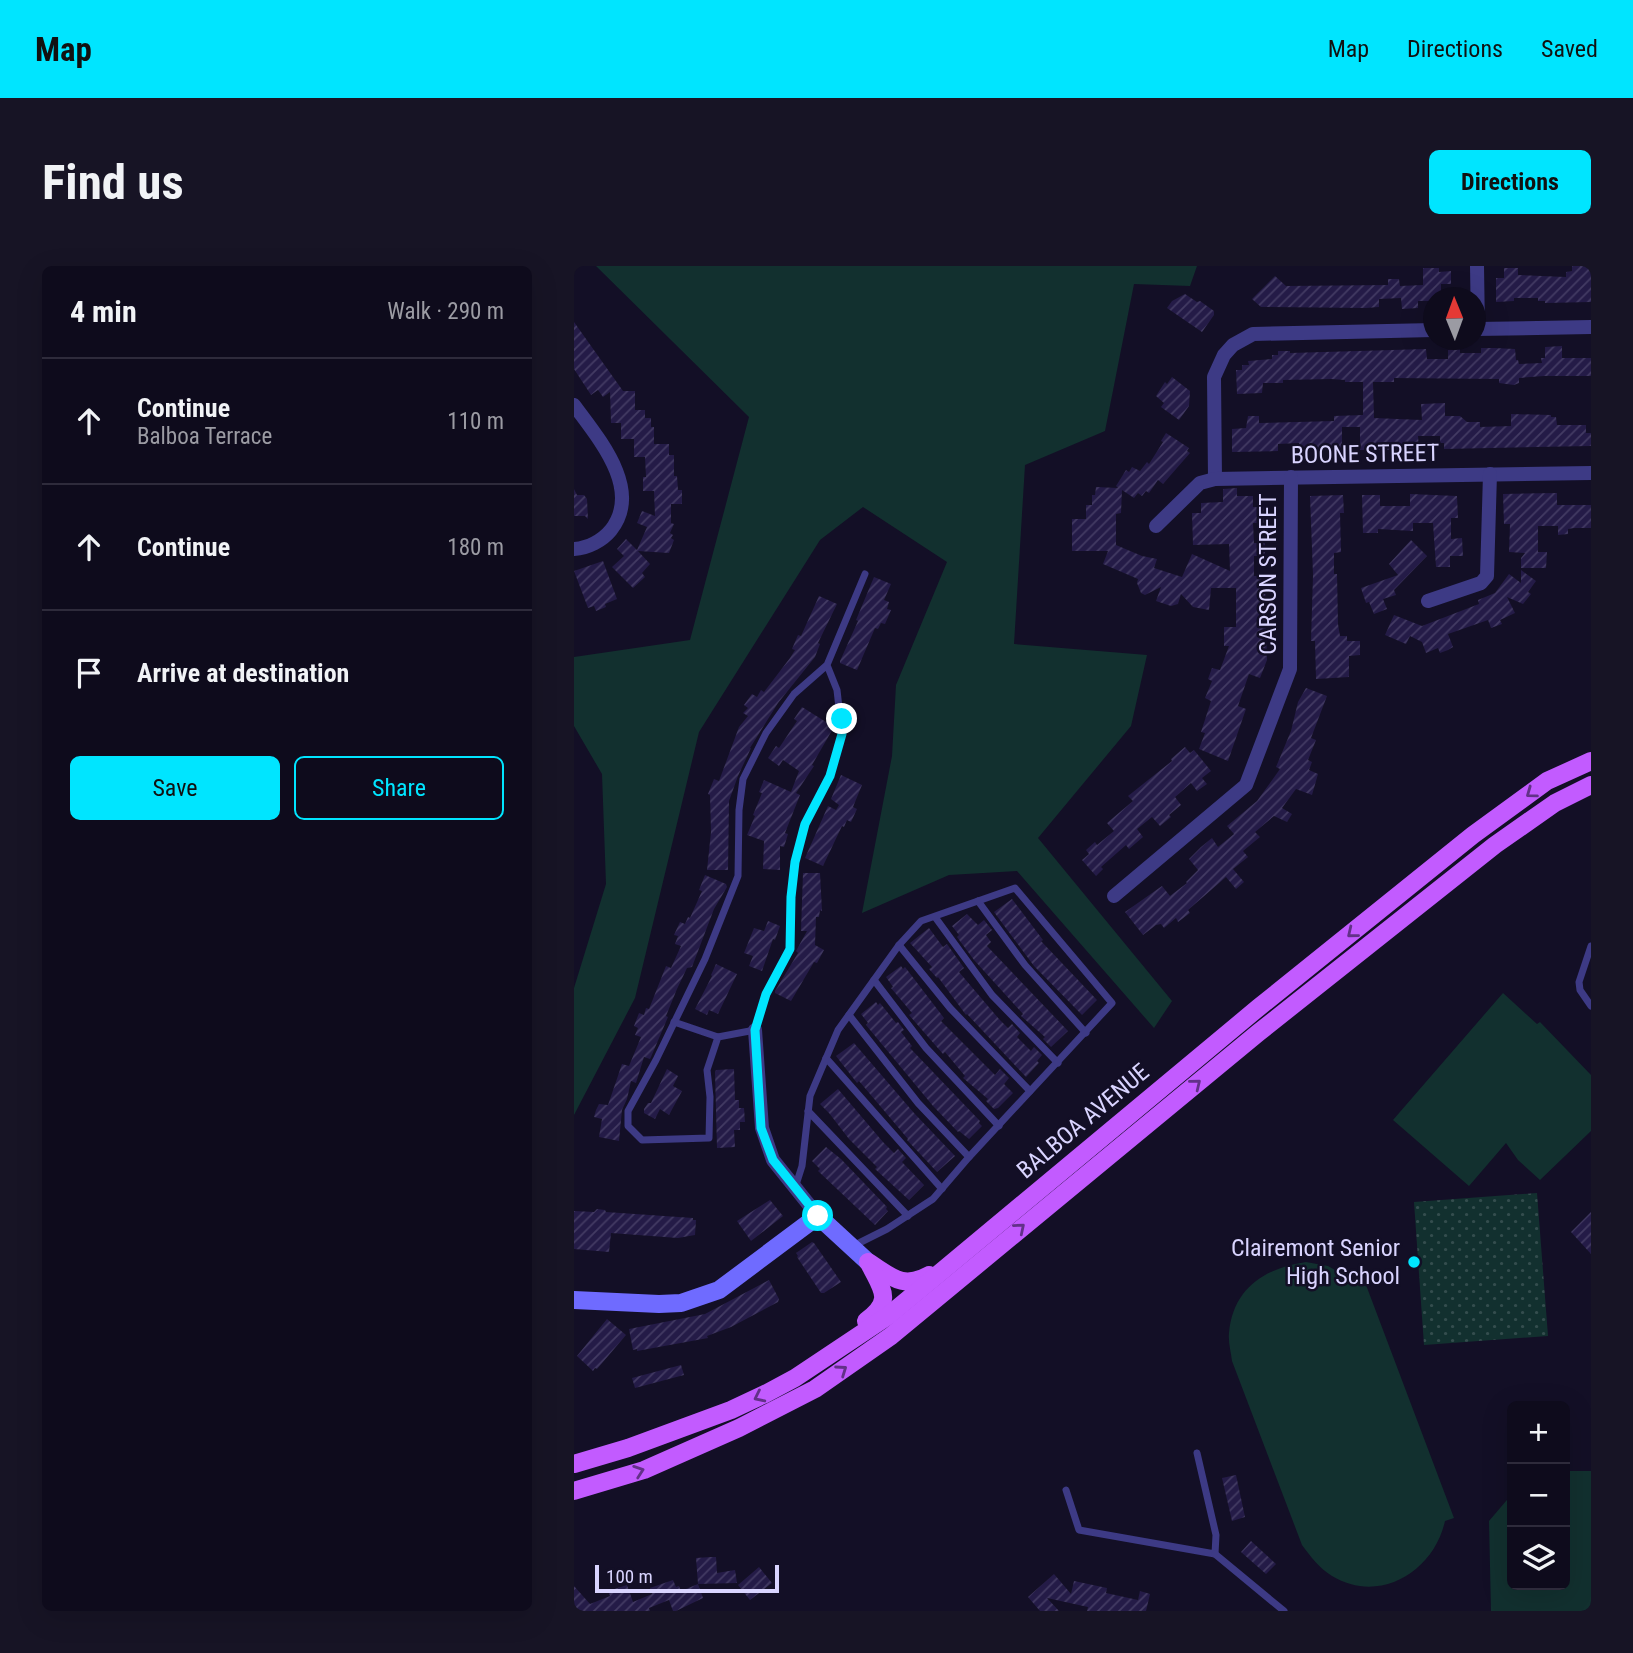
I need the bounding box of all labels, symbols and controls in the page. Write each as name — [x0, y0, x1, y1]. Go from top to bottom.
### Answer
text: Map — [35, 30, 92, 69]
text: Map — [1328, 35, 1369, 63]
text: Directions — [1407, 35, 1503, 63]
text: Saved — [1541, 35, 1598, 63]
button: Directions — [1429, 150, 1591, 214]
text: Find us — [42, 154, 184, 211]
north arrow — [1423, 287, 1486, 350]
text: 4 min — [70, 294, 137, 329]
text: Walk · 290 m — [387, 298, 504, 325]
text: Continue — [137, 393, 230, 423]
icon: ahead — [70, 402, 108, 440]
text: 110 m — [447, 408, 504, 435]
text: Balboa Terrace — [137, 423, 272, 450]
street label: BOONE STREET — [1291, 439, 1439, 469]
street label: CARSON STREET — [1254, 493, 1282, 655]
icon: ahead — [70, 528, 108, 566]
text: Continue — [137, 532, 230, 562]
text: 180 m — [447, 534, 504, 561]
icon: arrive — [70, 654, 108, 692]
text: Arrive at destination — [137, 658, 349, 688]
route end — [826, 703, 857, 734]
button: Save — [70, 756, 280, 820]
button: Share — [294, 756, 504, 820]
one-way arrow — [1526, 785, 1539, 797]
one-way arrow — [1347, 924, 1359, 937]
street label: BALBOA AVENUE — [1011, 1058, 1155, 1184]
one-way arrow — [1187, 1080, 1200, 1092]
route start — [802, 1200, 833, 1231]
one-way arrow — [1013, 1224, 1025, 1237]
place label: Clairemont Senior High School — [1231, 1234, 1400, 1290]
marker: Clairemont Senior High School — [1406, 1254, 1422, 1270]
one-way arrow — [834, 1366, 847, 1378]
one-way arrow — [754, 1389, 766, 1403]
map controls — [1507, 1401, 1570, 1590]
button: + — [1507, 1401, 1570, 1464]
button: − — [1507, 1464, 1570, 1527]
one-way arrow — [633, 1465, 645, 1479]
button: layers — [1507, 1527, 1570, 1590]
scale bar — [595, 1562, 779, 1594]
text: 100 m — [606, 1565, 653, 1588]

